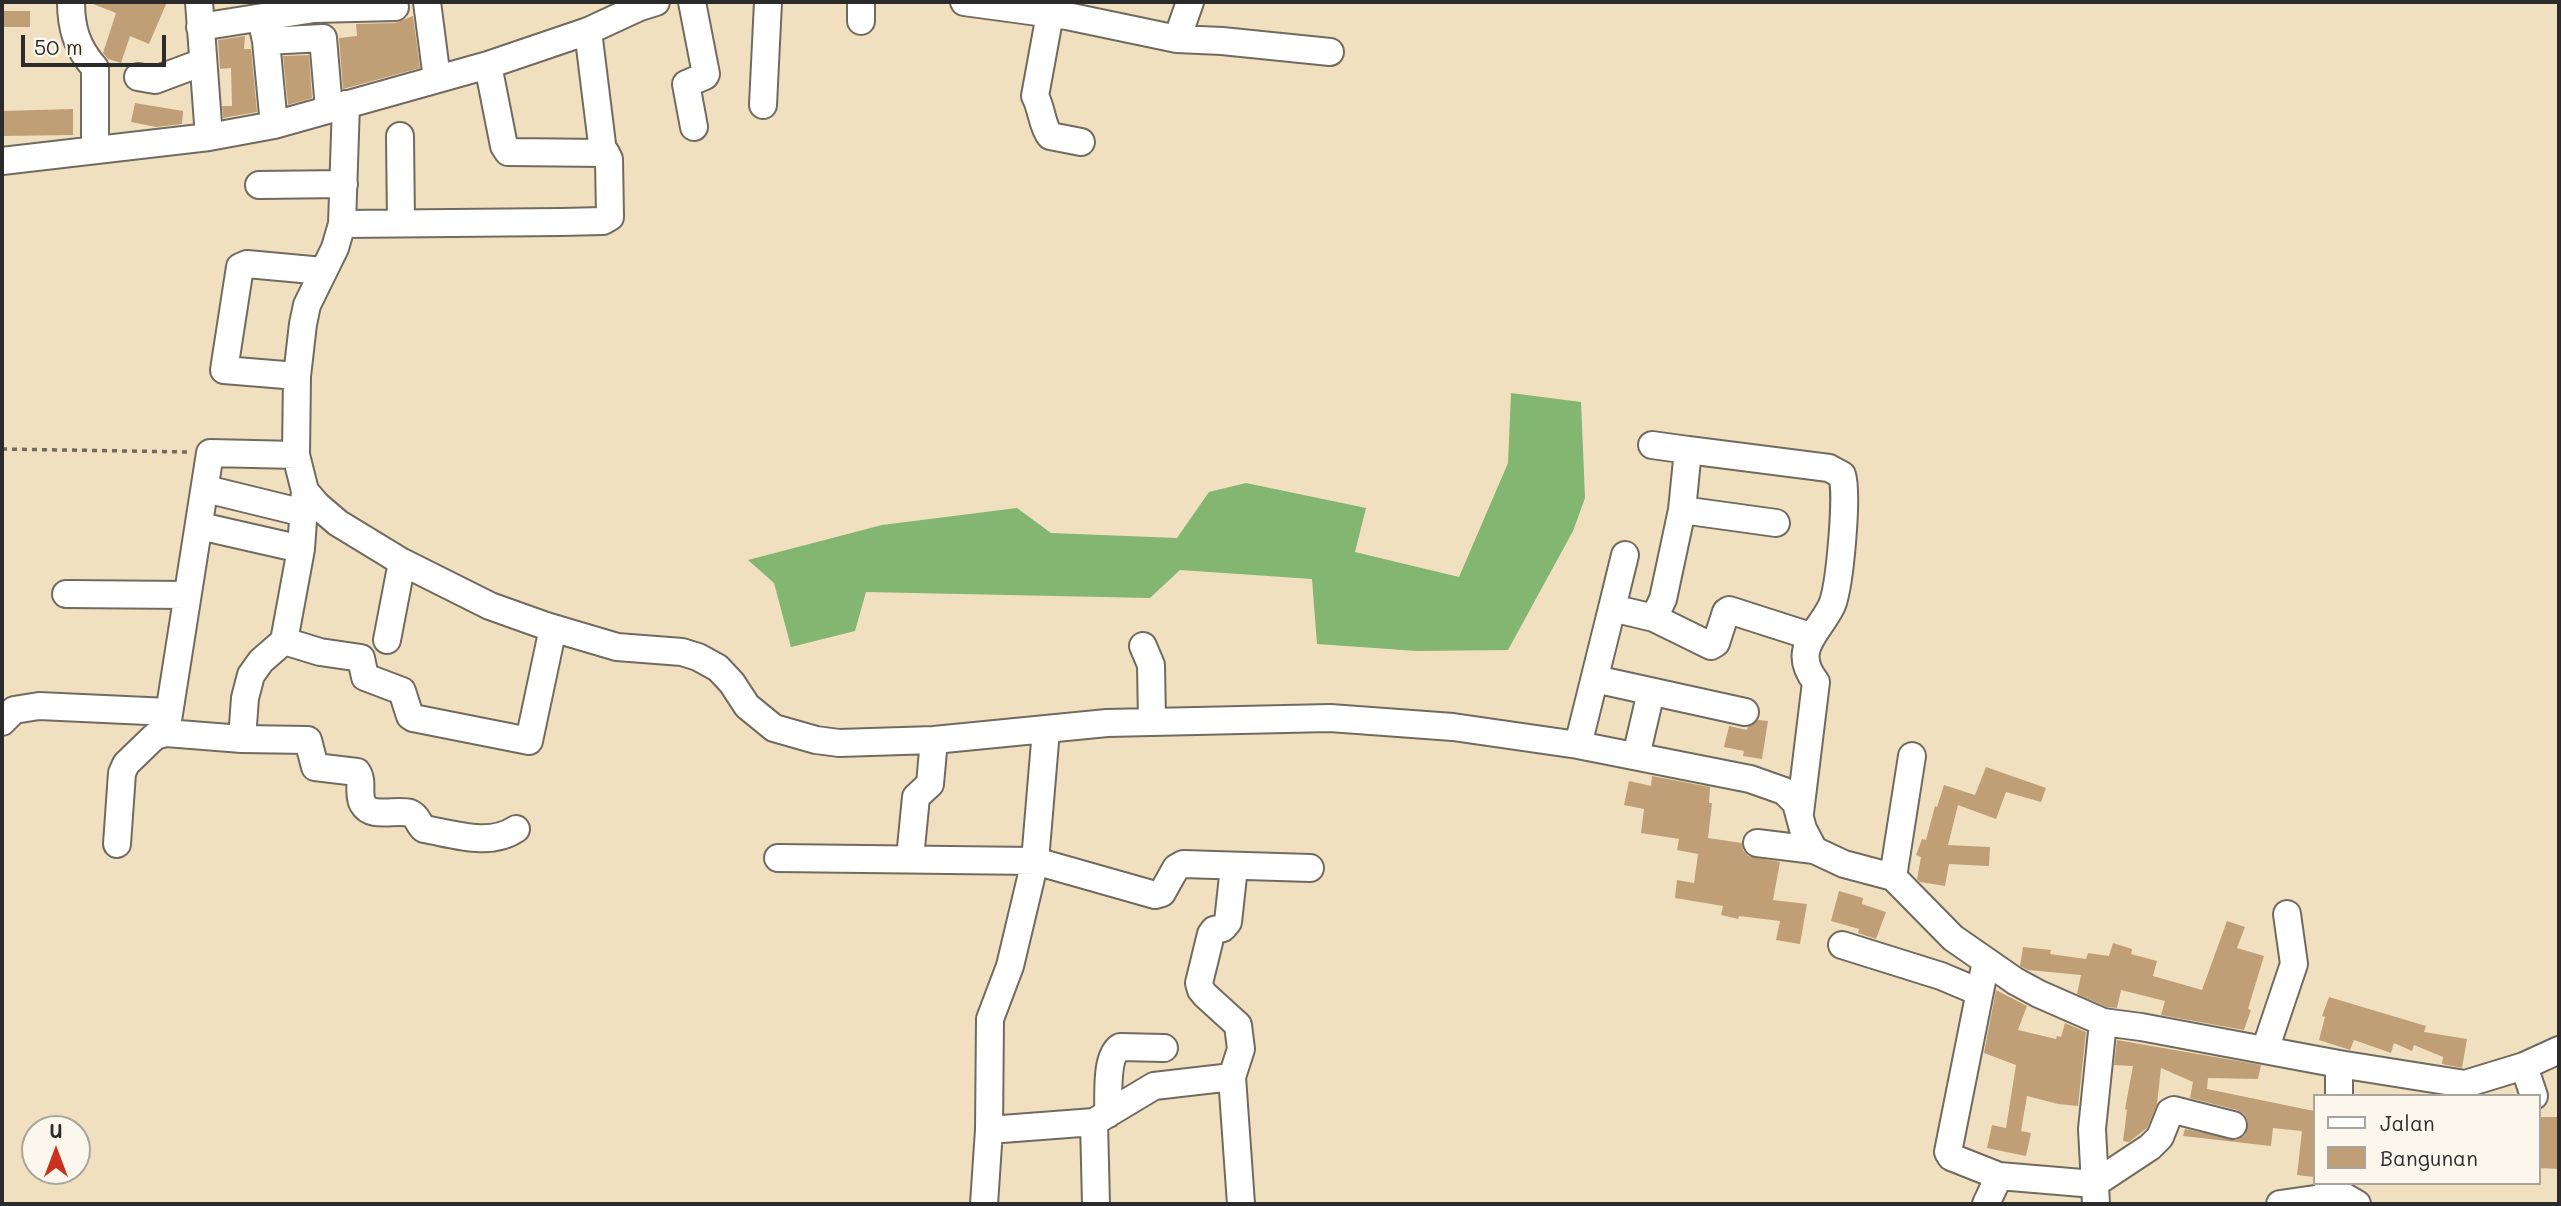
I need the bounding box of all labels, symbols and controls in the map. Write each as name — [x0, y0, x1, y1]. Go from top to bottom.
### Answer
scale bar — [24, 21, 170, 65]
text: 50 m — [34, 33, 83, 60]
legend — [2312, 1094, 2540, 1185]
text: Jalan — [2380, 1109, 2435, 1136]
north arrow — [21, 1115, 91, 1185]
text: U — [49, 1118, 63, 1143]
text: Bangunan — [2380, 1144, 2478, 1171]

